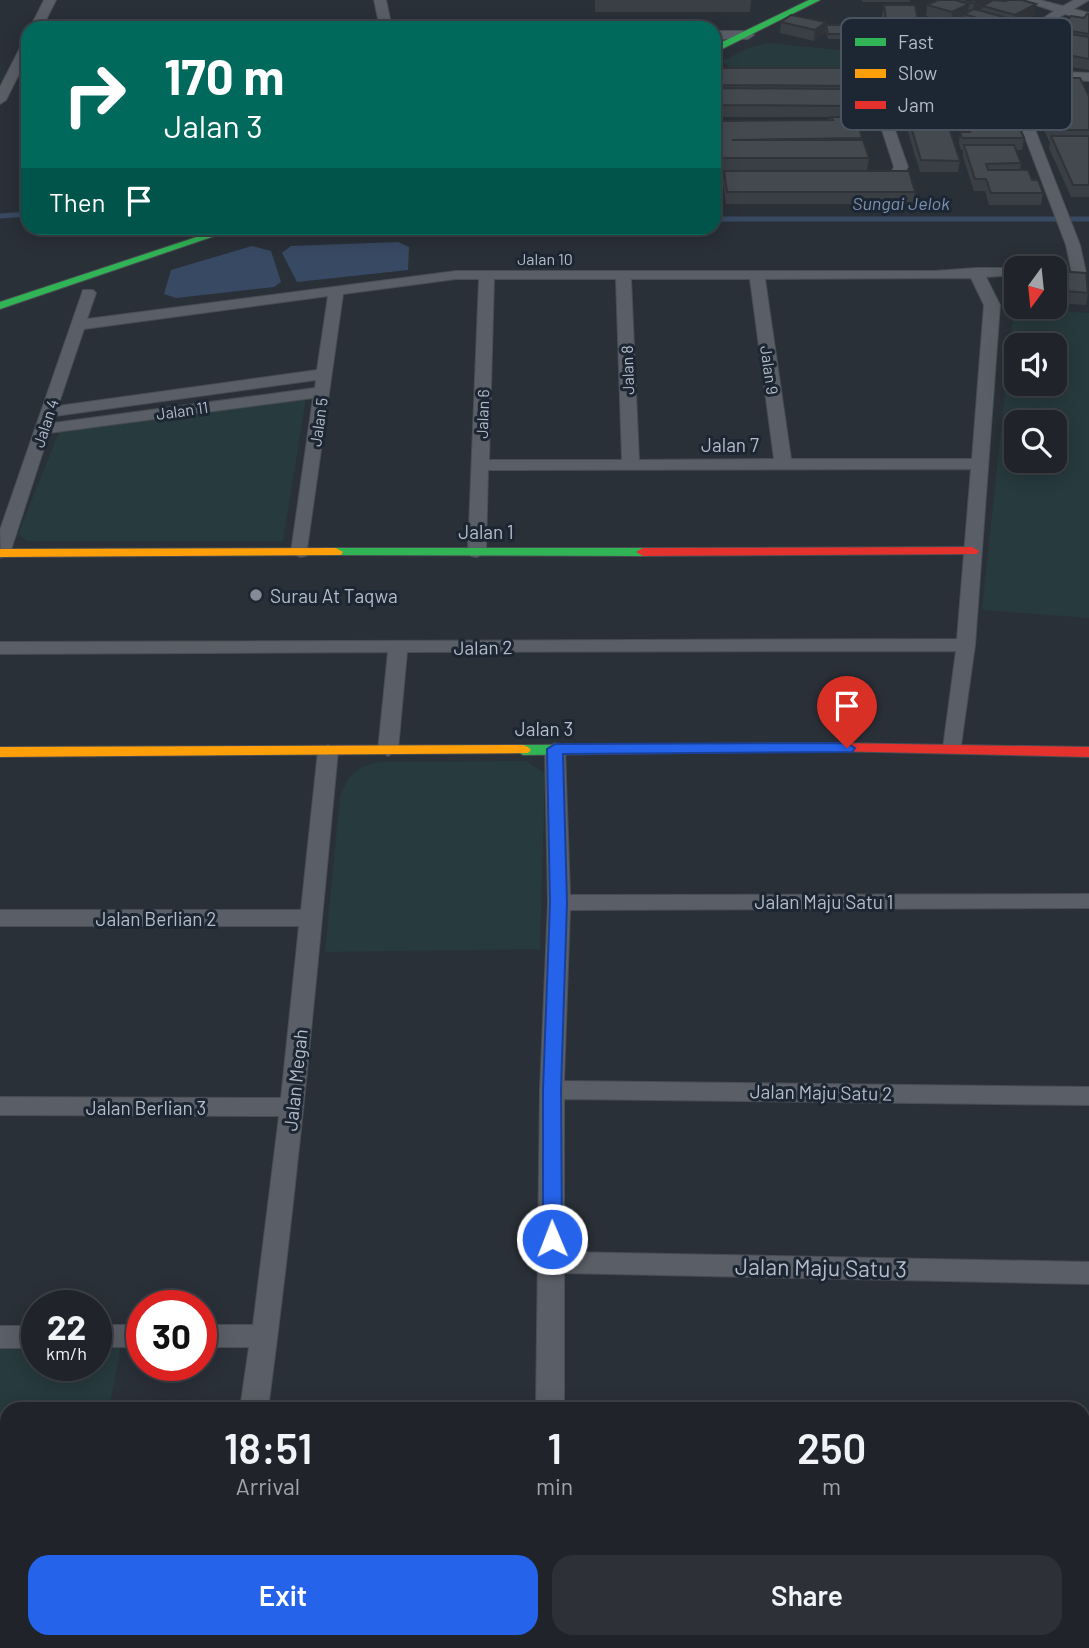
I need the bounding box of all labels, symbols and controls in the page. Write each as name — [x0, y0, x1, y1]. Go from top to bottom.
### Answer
legend — [841, 18, 1072, 130]
text: Fast — [898, 30, 934, 53]
text: 170 m — [164, 46, 284, 105]
icon: right — [49, 49, 140, 140]
text: Slow — [898, 61, 937, 84]
text: Jam — [898, 93, 934, 116]
text: Jalan 3 — [164, 106, 263, 144]
icon: arrive — [120, 182, 158, 220]
text: Then — [49, 186, 106, 217]
water label: Sungai Jelok — [852, 192, 950, 214]
street label: Jalan 10 — [517, 249, 573, 268]
north arrow — [1004, 256, 1068, 318]
map controls — [1004, 256, 1067, 473]
button: sound — [1004, 333, 1067, 396]
street label: Jalan 9 — [757, 344, 783, 396]
street label: Jalan 8 — [617, 345, 637, 395]
street label: Jalan 6 — [472, 389, 492, 439]
street label: Jalan 4 — [28, 396, 62, 450]
street label: Jalan 5 — [305, 396, 331, 448]
street label: Jalan 11 — [155, 397, 209, 423]
button: search — [1004, 410, 1067, 473]
street label: Jalan 7 — [701, 433, 759, 456]
street label: Jalan 1 — [458, 520, 514, 543]
place label: Surau At Taqwa — [270, 584, 398, 607]
marker: Surau At Taqwa — [248, 587, 264, 603]
street label: Jalan 2 — [453, 635, 513, 659]
pin — [817, 676, 877, 748]
icon: arrive — [828, 687, 866, 725]
street label: Jalan 3 — [515, 717, 573, 740]
street label: Jalan Maju Satu 1 — [755, 890, 893, 913]
street label: Jalan Berlian 2 — [96, 907, 216, 930]
street label: Jalan Megah — [278, 1028, 312, 1132]
street label: Jalan Maju Satu 2 — [750, 1079, 892, 1105]
street label: Jalan Berlian 3 — [86, 1096, 206, 1119]
position arrow — [515, 1202, 589, 1276]
street label: Jalan Maju Satu 3 — [735, 1252, 907, 1282]
speed limit sign: 30 — [126, 1290, 217, 1381]
text: 22 — [47, 1305, 86, 1347]
text: km/h — [46, 1342, 87, 1364]
text: 18:51 — [224, 1422, 312, 1472]
text: 1 — [547, 1422, 562, 1472]
text: 250 — [797, 1422, 866, 1472]
text: Arrival — [236, 1472, 300, 1500]
text: min — [536, 1472, 573, 1500]
text: m — [822, 1472, 841, 1500]
button: Exit — [28, 1555, 538, 1635]
button: Share — [552, 1555, 1062, 1635]

